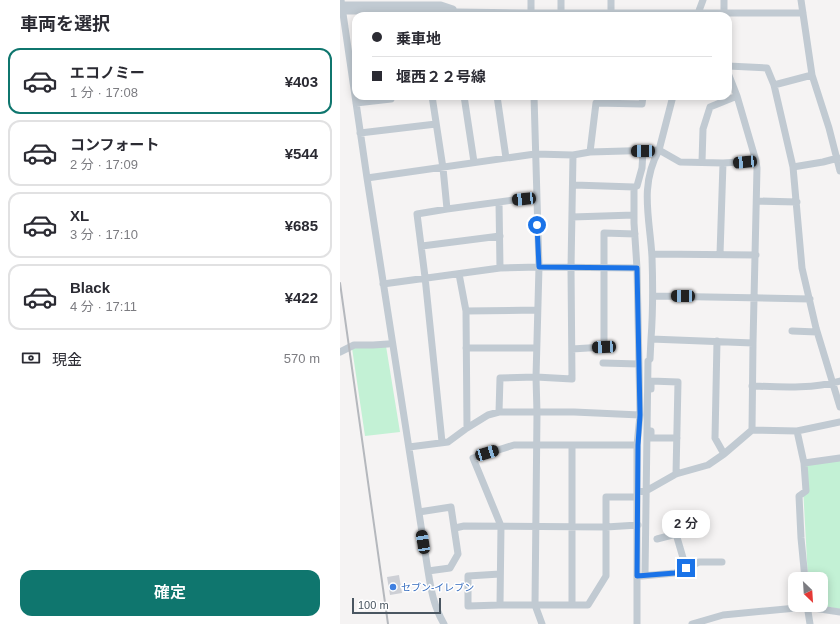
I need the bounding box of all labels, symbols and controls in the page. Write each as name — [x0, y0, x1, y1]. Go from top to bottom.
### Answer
text: 車両を選択 — [20, 14, 110, 34]
text: 乗車地 — [396, 30, 441, 47]
icon: car — [22, 63, 58, 99]
text: エコノミー — [70, 64, 145, 81]
text: 堰西２２号線 — [396, 68, 486, 85]
text: ¥403 — [285, 73, 318, 90]
text: 1 分 · 17:08 — [70, 85, 138, 100]
icon: car — [22, 135, 58, 171]
text: コンフォート — [70, 136, 160, 153]
text: ¥544 — [285, 145, 318, 162]
car — [631, 145, 655, 157]
car — [733, 155, 757, 169]
text: 2 分 · 17:09 — [70, 157, 138, 172]
car — [511, 192, 537, 206]
icon: car — [22, 207, 58, 243]
text: XL — [70, 207, 89, 224]
route start — [528, 216, 546, 234]
text: ¥685 — [285, 217, 318, 234]
text: 3 分 · 17:10 — [70, 227, 138, 242]
icon: car — [22, 279, 58, 315]
text: Black — [70, 279, 110, 296]
text: ¥422 — [285, 289, 318, 306]
car — [671, 290, 695, 302]
text: 4 分 · 17:11 — [70, 299, 137, 314]
car — [592, 340, 616, 354]
icon: cash — [20, 347, 42, 369]
text: 現金 — [52, 351, 82, 368]
text: 570 m — [284, 351, 320, 366]
car — [474, 444, 500, 462]
callout: 2 分 — [662, 510, 710, 538]
text: 2 分 — [674, 516, 698, 531]
car — [415, 529, 431, 555]
route end — [677, 559, 695, 577]
button: 確定 — [20, 570, 320, 616]
north arrow — [788, 572, 828, 612]
map controls — [788, 572, 828, 612]
marker: セブン-イレブン — [388, 582, 398, 592]
place label: セブン-イレブン — [401, 582, 474, 593]
scale bar — [352, 596, 441, 615]
text: 100 m — [358, 599, 389, 611]

